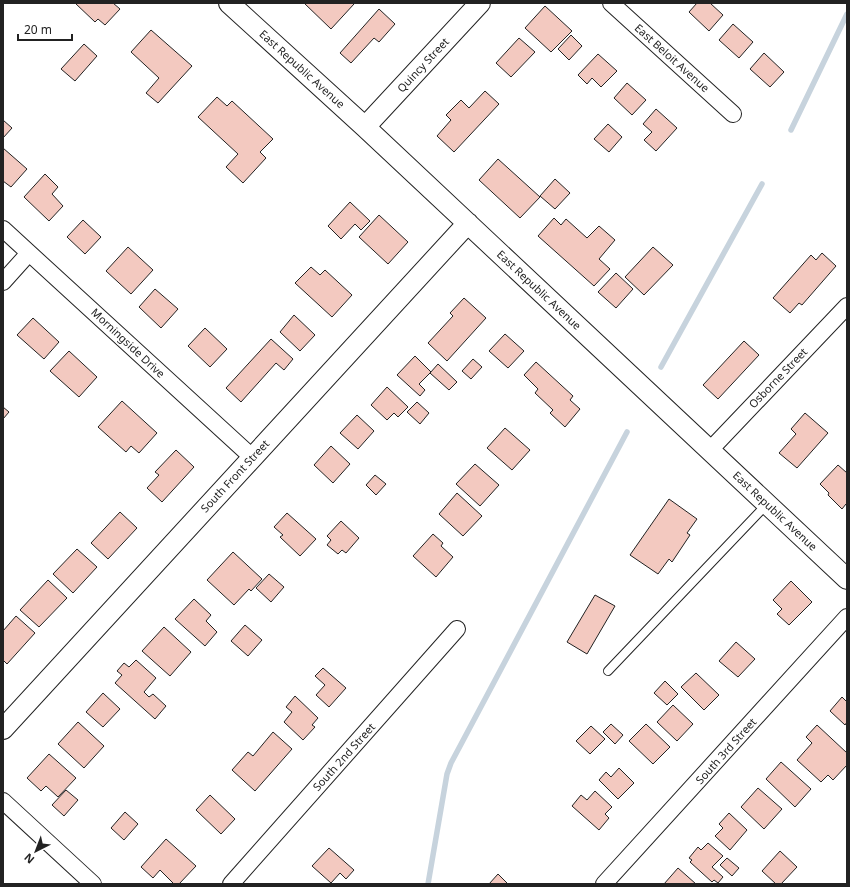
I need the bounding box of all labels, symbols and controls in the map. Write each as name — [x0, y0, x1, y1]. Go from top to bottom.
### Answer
scale bar — [18, 16, 72, 42]
street label: East Beloit Avenue — [632, 20, 713, 95]
text: 20 m — [24, 21, 52, 38]
street label: East Republic Avenue — [256, 26, 348, 111]
street label: Quincy Street — [393, 34, 452, 95]
street label: East Republic Avenue — [494, 247, 585, 333]
street label: Morningside Drive — [88, 305, 168, 381]
street label: Osborne Street — [745, 344, 810, 411]
street label: South Front Street — [197, 436, 272, 515]
street label: East Republic Avenue — [730, 468, 821, 554]
street label: South 3rd Street — [692, 714, 759, 787]
street label: South 2nd Street — [309, 719, 378, 794]
north arrow — [16, 831, 56, 871]
text: N — [21, 850, 37, 867]

